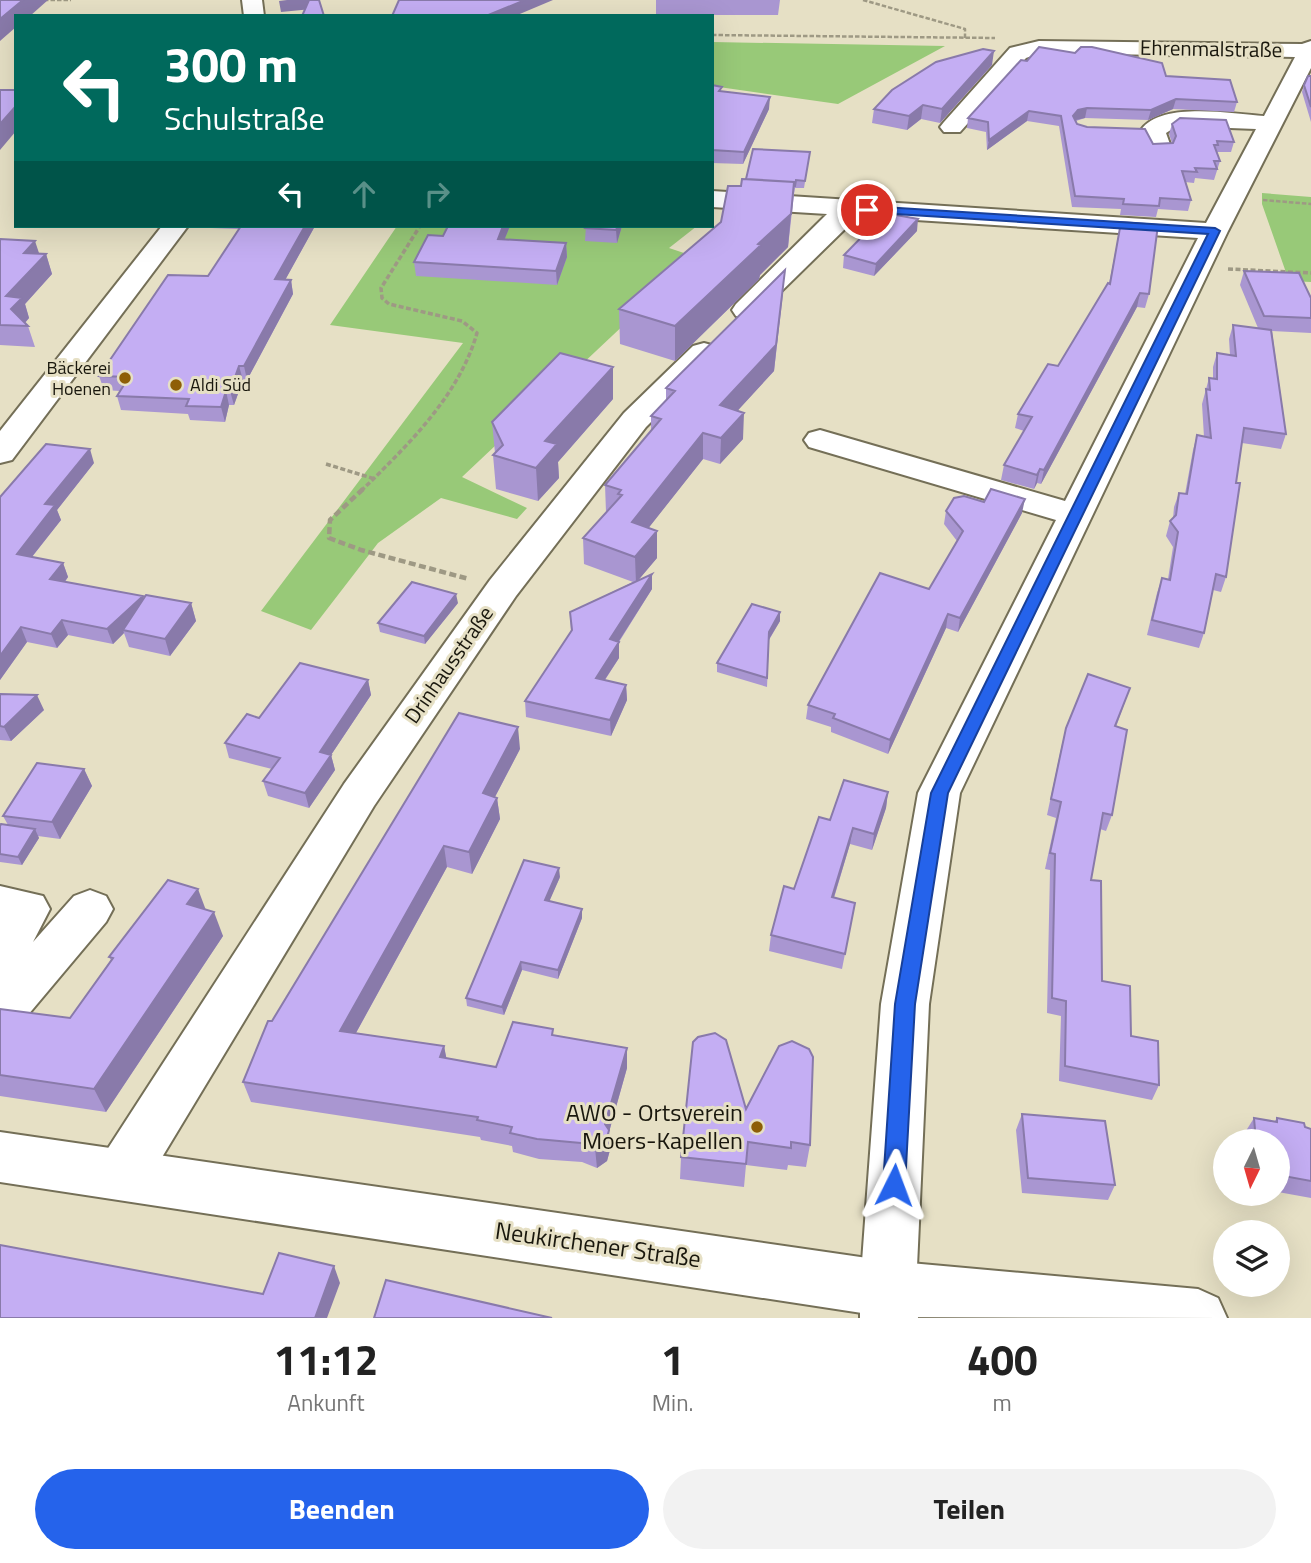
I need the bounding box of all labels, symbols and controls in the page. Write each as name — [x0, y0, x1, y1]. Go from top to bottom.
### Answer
text: 300 m — [164, 26, 298, 101]
street label: Ehrenmalstraße — [1140, 31, 1282, 65]
icon: left — [49, 42, 140, 133]
text: Schulstraße — [164, 94, 325, 142]
icon: left — [272, 175, 310, 213]
icon: ahead — [345, 175, 383, 213]
icon: right — [418, 175, 456, 213]
pin — [837, 180, 897, 240]
icon: arrive — [848, 191, 886, 229]
place label: Bäckerei Hoenen — [46, 354, 111, 402]
marker: Bäckerei Hoenen — [117, 370, 133, 386]
place label: Aldi Süd — [190, 371, 251, 398]
marker: Aldi Süd — [168, 377, 184, 393]
street label: Drinhausstraße — [396, 599, 501, 730]
place label: AWO - Ortsverein Moers-Kapellen — [566, 1094, 743, 1158]
marker: AWO - Ortsverein Moers-Kapellen — [749, 1119, 765, 1135]
north arrow — [1213, 1129, 1290, 1206]
map controls — [1213, 1129, 1290, 1297]
position arrow — [857, 1148, 931, 1222]
street label: Neukirchener Straße — [493, 1212, 703, 1276]
button: layers — [1213, 1220, 1290, 1297]
text: 11:12 — [273, 1327, 378, 1391]
text: 1 — [661, 1327, 684, 1391]
text: 400 — [967, 1327, 1038, 1391]
text: Ankunft — [287, 1385, 365, 1420]
text: Min. — [652, 1385, 693, 1420]
text: m — [993, 1385, 1012, 1420]
button: Beenden — [35, 1469, 649, 1549]
button: Teilen — [663, 1469, 1276, 1549]

